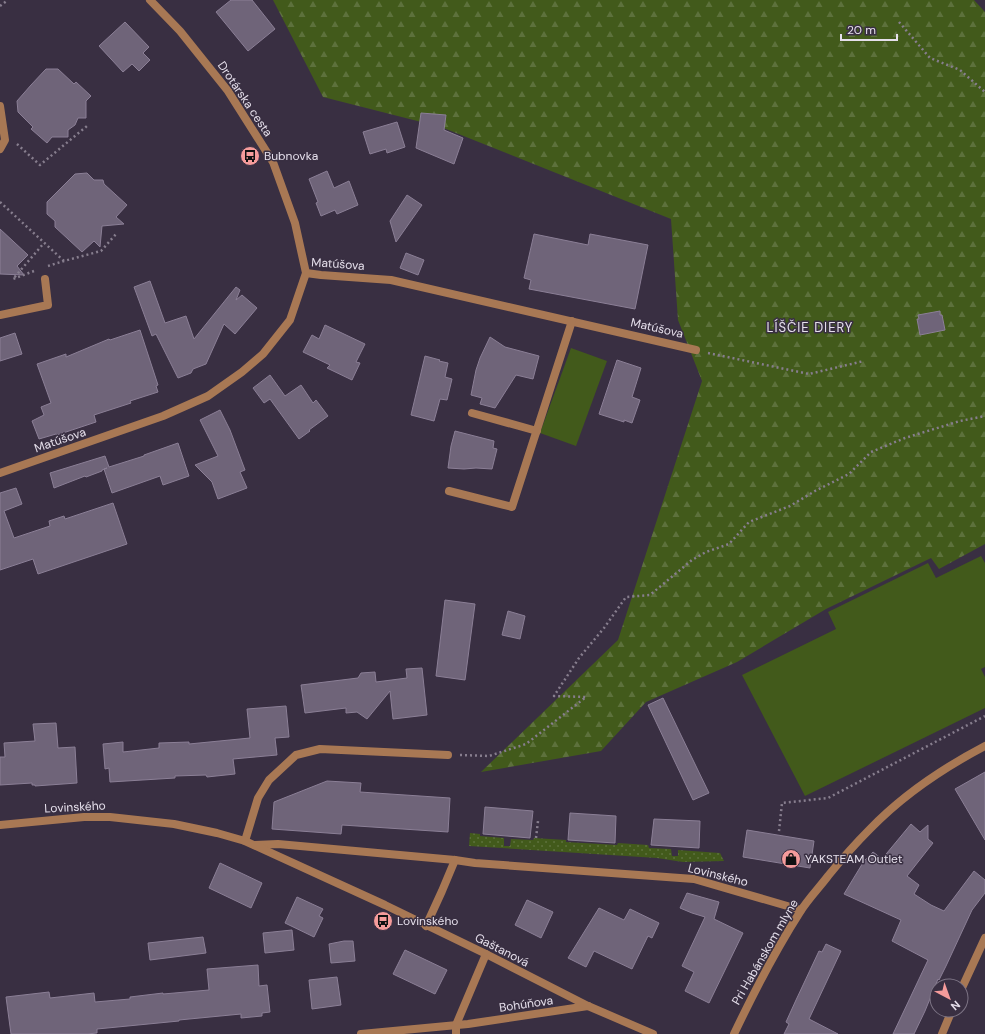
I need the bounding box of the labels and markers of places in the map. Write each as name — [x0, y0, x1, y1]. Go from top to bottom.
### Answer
bus stop icon: Bubnovka — [239, 145, 261, 167]
place label: Bubnovka — [264, 148, 318, 164]
shop icon: YAKSTEAM Outlet — [780, 848, 802, 870]
place label: YAKSTEAM Outlet — [805, 851, 903, 867]
bus stop icon: Lovinského — [372, 910, 394, 932]
place label: Lovinského — [397, 913, 458, 929]

